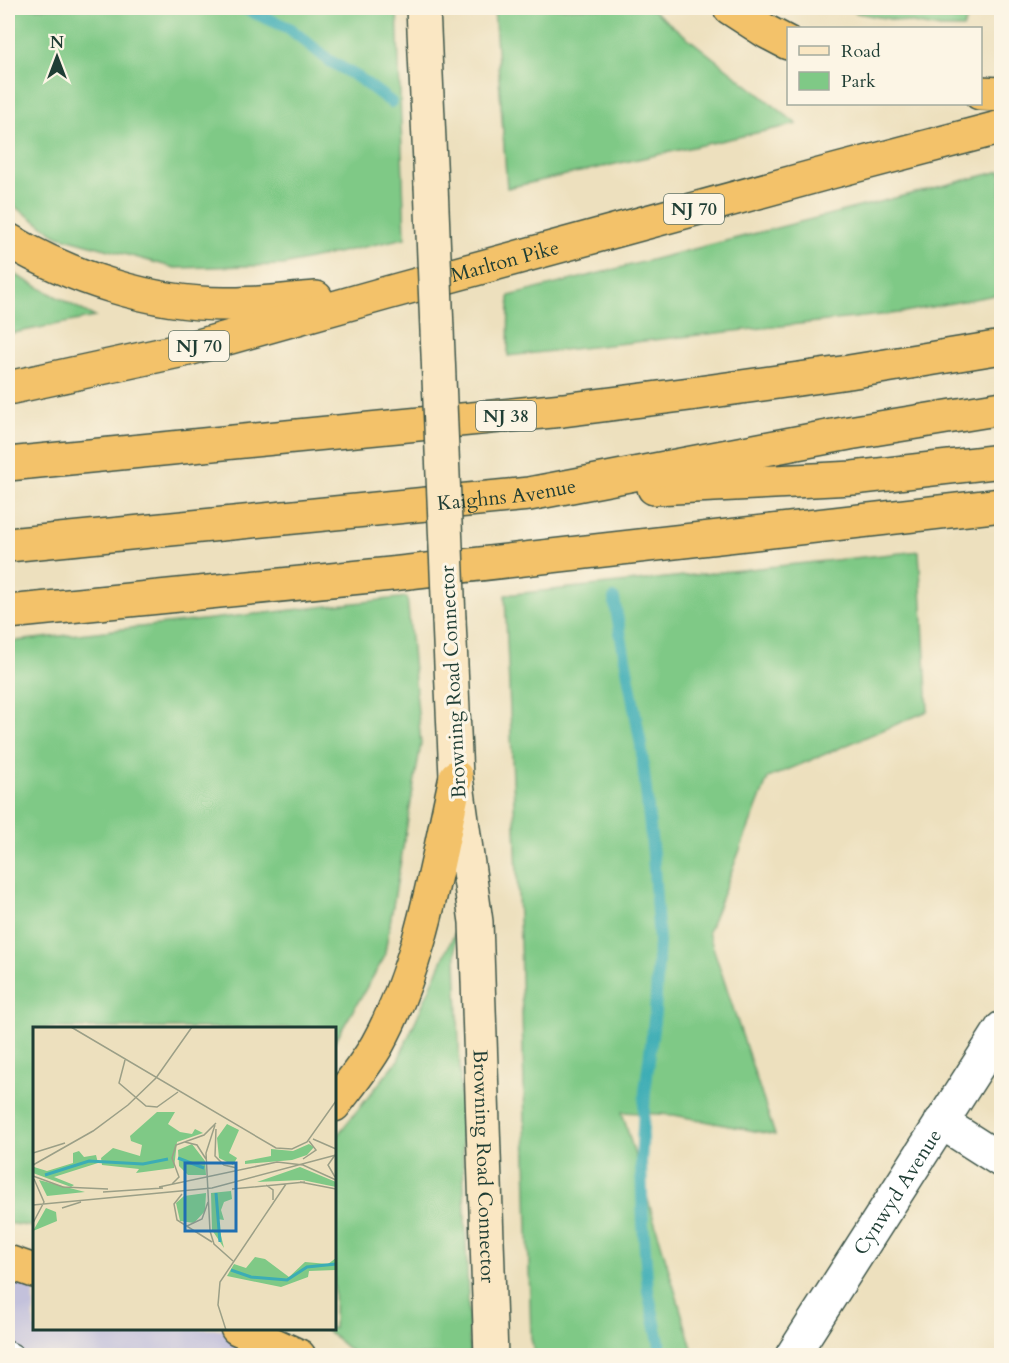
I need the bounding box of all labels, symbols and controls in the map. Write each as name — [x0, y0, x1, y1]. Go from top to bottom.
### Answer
north arrow — [27, 27, 87, 87]
legend — [787, 27, 982, 105]
text: N — [50, 32, 64, 54]
text: Road — [841, 39, 881, 64]
text: Park — [841, 69, 876, 94]
road number: NJ 70 — [664, 194, 724, 224]
street label: Marlton Pike — [448, 233, 562, 289]
road number: NJ 70 — [169, 331, 229, 361]
road number: NJ 38 — [476, 401, 536, 431]
street label: Kaighns Avenue — [436, 472, 578, 516]
street label: Browning Road Connector — [433, 564, 473, 799]
inset map — [33, 1027, 336, 1330]
street label: Browning Road Connector — [467, 1049, 502, 1284]
street label: Cynwyd Avenue — [847, 1124, 948, 1260]

